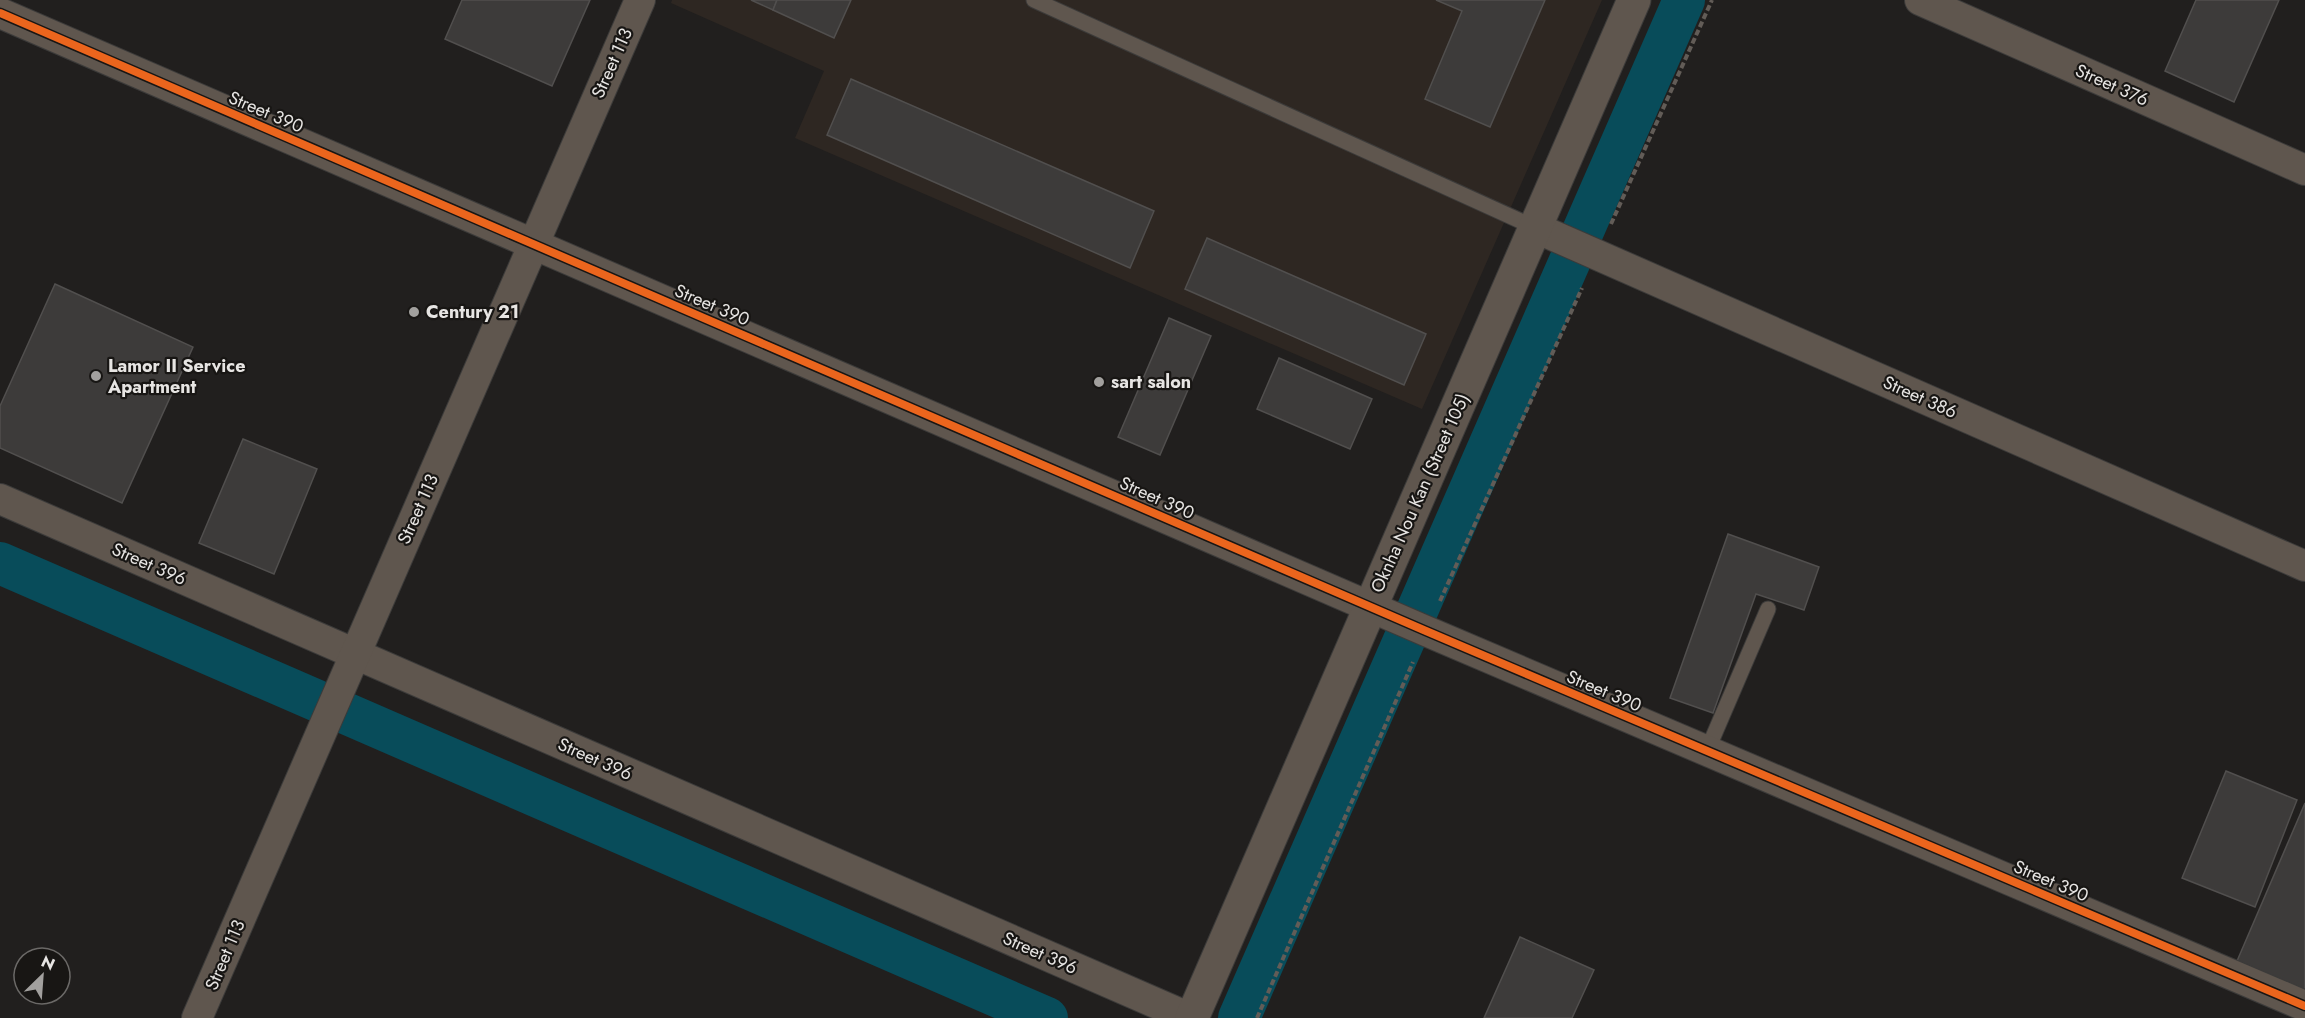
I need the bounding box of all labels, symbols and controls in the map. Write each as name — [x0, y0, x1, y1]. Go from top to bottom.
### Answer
street label: Street 113 — [585, 24, 639, 102]
street label: Street 376 — [2071, 57, 2153, 113]
street label: Street 390 — [224, 85, 308, 140]
street label: Street 390 — [670, 278, 754, 333]
place label: Century 21 — [426, 299, 519, 325]
marker: Century 21 — [407, 305, 421, 319]
place label: Lamor II Service Apartment — [107, 353, 245, 400]
marker: Lamor II Service Apartment — [89, 369, 103, 383]
place label: sart salon — [1111, 369, 1191, 395]
street label: Street 386 — [1879, 369, 1961, 425]
marker: sart salon — [1092, 375, 1106, 389]
street label: Oknha Nou Kan (Street 105) — [1364, 389, 1476, 597]
street label: Street 113 — [391, 470, 445, 548]
street label: Street 390 — [1115, 470, 1199, 526]
street label: Street 396 — [108, 536, 190, 592]
street label: Street 390 — [1562, 664, 1646, 719]
street label: Street 396 — [554, 731, 636, 787]
street label: Street 390 — [2009, 854, 2093, 909]
street label: Street 113 — [199, 916, 252, 994]
street label: Street 396 — [999, 925, 1081, 981]
north arrow — [12, 946, 72, 1006]
text: N — [38, 950, 59, 976]

